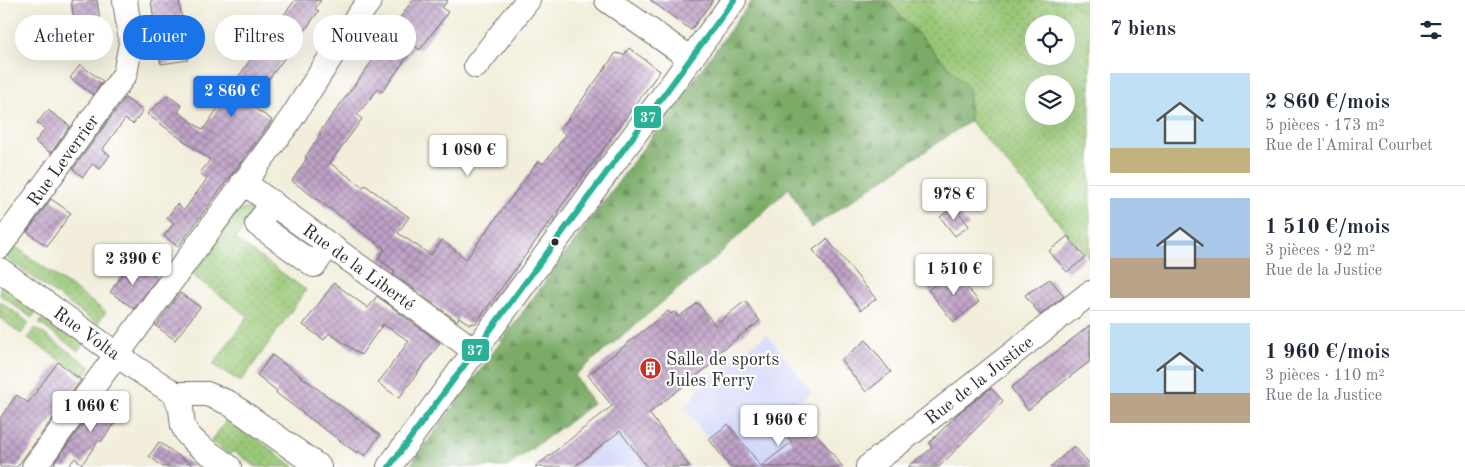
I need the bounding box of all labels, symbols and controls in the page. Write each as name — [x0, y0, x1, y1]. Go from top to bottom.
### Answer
chip: Acheter — [15, 15, 113, 60]
chip: Louer — [123, 15, 205, 60]
chip: Filtres — [215, 15, 303, 60]
chip: Nouveau — [313, 15, 416, 60]
map controls — [1025, 15, 1075, 125]
button: locate — [1025, 15, 1075, 65]
icon: filters — [1417, 16, 1445, 44]
text: 7 biens — [1110, 19, 1176, 40]
button: layers — [1025, 75, 1075, 125]
pin: 2 860 € — [186, 76, 278, 118]
text: 2 860 € — [204, 84, 260, 100]
text: 2 860 €/mois — [1265, 92, 1390, 113]
icon: home — [1150, 93, 1210, 153]
line badge: 37 — [633, 105, 662, 129]
street label: Rue Leverrier — [25, 111, 103, 210]
text: 37 — [640, 111, 656, 125]
text: 5 pièces · 173 m² — [1265, 118, 1385, 134]
pin: 1 080 € — [422, 134, 514, 177]
text: Rue de l'Amiral Courbet — [1265, 138, 1433, 154]
text: 1 080 € — [440, 143, 496, 159]
pin: 978 € — [919, 178, 989, 221]
text: 978 € — [933, 187, 975, 203]
text: 1 510 €/mois — [1265, 217, 1390, 238]
icon: home — [1150, 218, 1210, 278]
street label: Rue de la Liberté — [299, 221, 418, 314]
unlabelled marker — [550, 237, 560, 247]
text: 3 pièces · 92 m² — [1265, 243, 1375, 259]
pin: 2 390 € — [87, 244, 179, 286]
text: 2 390 € — [105, 252, 161, 268]
pin: 1 510 € — [908, 254, 1000, 296]
text: 1 510 € — [926, 262, 982, 278]
text: Rue de la Justice — [1265, 263, 1382, 279]
street label: Rue Volta — [50, 304, 123, 364]
street label: Rue de la Justice — [922, 333, 1037, 428]
line badge: 37 — [461, 338, 490, 362]
text: 1 960 €/mois — [1265, 342, 1390, 363]
icon: home — [1150, 343, 1210, 403]
text: 37 — [467, 344, 483, 358]
place label: Salle de sports Jules Ferry — [666, 351, 780, 390]
building icon: Salle de sports Jules Ferry — [638, 357, 662, 381]
text: 3 pièces · 110 m² — [1265, 368, 1385, 384]
text: Rue de la Justice — [1265, 388, 1382, 404]
pin: 1 060 € — [45, 390, 137, 433]
text: 1 060 € — [63, 399, 119, 415]
pin: 1 960 € — [733, 404, 825, 447]
text: 1 960 € — [751, 413, 807, 429]

